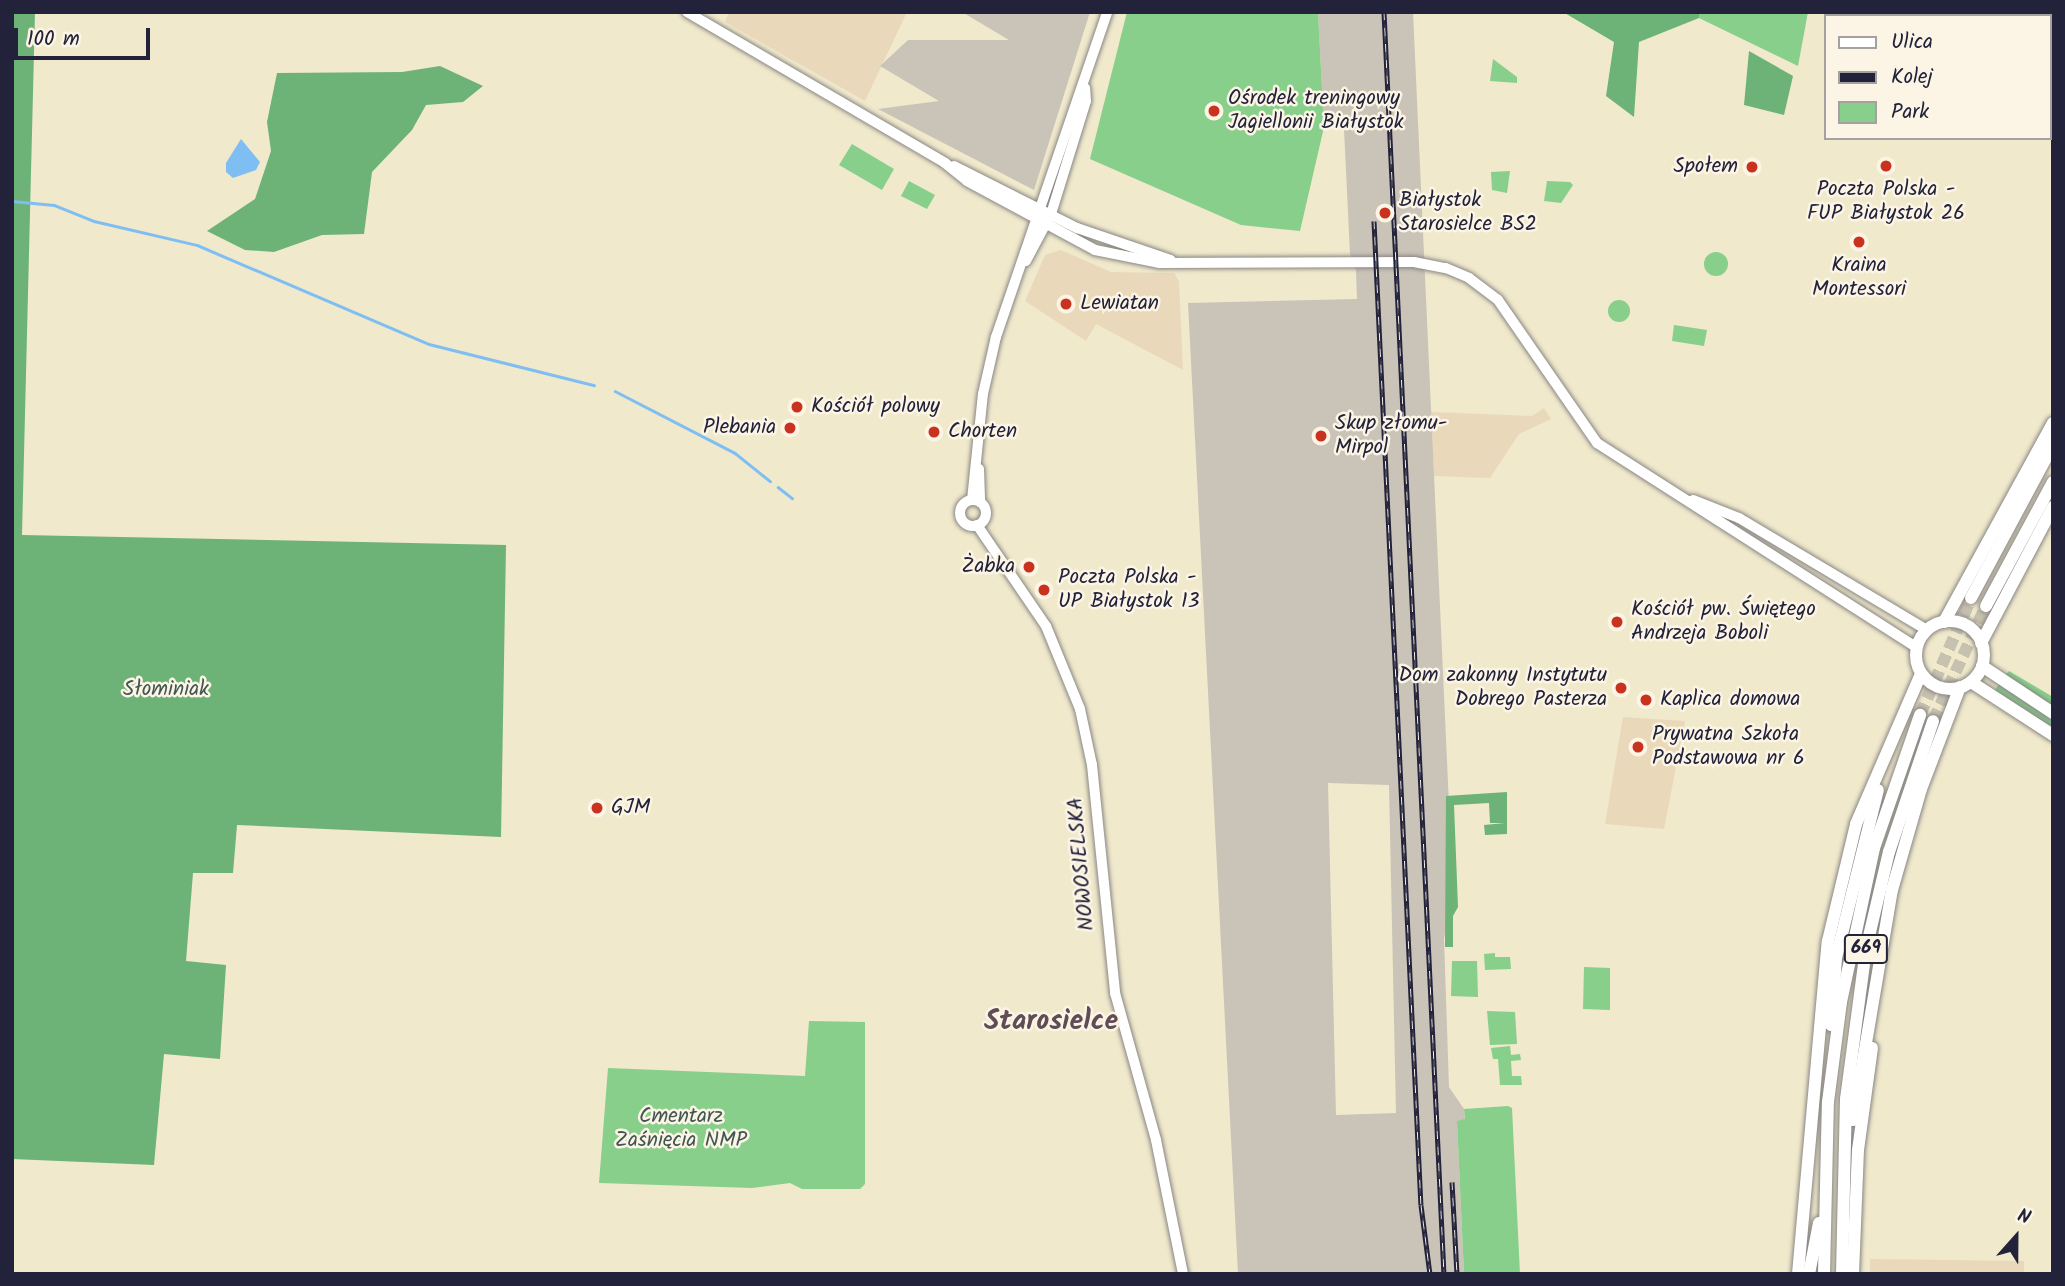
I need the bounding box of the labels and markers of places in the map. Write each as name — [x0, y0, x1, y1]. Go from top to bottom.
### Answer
place label: Ośrodek treningowy Jagiellonii Białystok — [1228, 86, 1404, 136]
marker: Ośrodek treningowy Jagiellonii Białystok — [1206, 103, 1222, 119]
place label: Społem — [1674, 154, 1738, 180]
marker: Poczta Polska - FUP Białystok 26 — [1878, 158, 1894, 174]
marker: Społem — [1744, 159, 1760, 175]
place label: Poczta Polska - FUP Białystok 26 — [1807, 177, 1965, 227]
place label: Białystok Starosielce BS2 — [1399, 188, 1537, 238]
marker: Białystok Starosielce BS2 — [1377, 205, 1393, 221]
marker: Kraina Montessori — [1851, 234, 1867, 250]
place label: Kraina Montessori — [1812, 253, 1906, 303]
place label: Lewiatan — [1080, 291, 1159, 317]
marker: Lewiatan — [1058, 296, 1074, 312]
place label: Kościół polowy — [811, 394, 940, 420]
marker: Kościół polowy — [789, 399, 805, 415]
place label: Skup złomu- Mirpol — [1335, 411, 1447, 461]
place label: Plebania — [703, 415, 776, 441]
place label: Chorten — [948, 419, 1017, 445]
marker: Plebania — [782, 420, 798, 436]
marker: Chorten — [926, 424, 942, 440]
marker: Skup złomu- Mirpol — [1313, 428, 1329, 444]
place label: Żabka — [961, 554, 1015, 580]
marker: Żabka — [1021, 559, 1037, 575]
place label: Poczta Polska - UP Białystok 13 — [1058, 565, 1199, 615]
marker: Poczta Polska - UP Białystok 13 — [1036, 582, 1052, 598]
place label: Kościół pw. Świętego Andrzeja Boboli — [1631, 597, 1816, 647]
marker: Kościół pw. Świętego Andrzeja Boboli — [1609, 614, 1625, 630]
place label: Dom zakonny Instytutu Dobrego Pasterza — [1399, 663, 1607, 713]
marker: Dom zakonny Instytutu Dobrego Pasterza — [1613, 680, 1629, 696]
place label: Kaplica domowa — [1660, 687, 1800, 713]
marker: Kaplica domowa — [1638, 692, 1654, 708]
place label: Prywatna Szkoła Podstawowa nr 6 — [1652, 722, 1805, 772]
marker: Prywatna Szkoła Podstawowa nr 6 — [1630, 739, 1646, 755]
place label: GJM — [611, 795, 650, 821]
marker: GJM — [589, 800, 605, 816]

